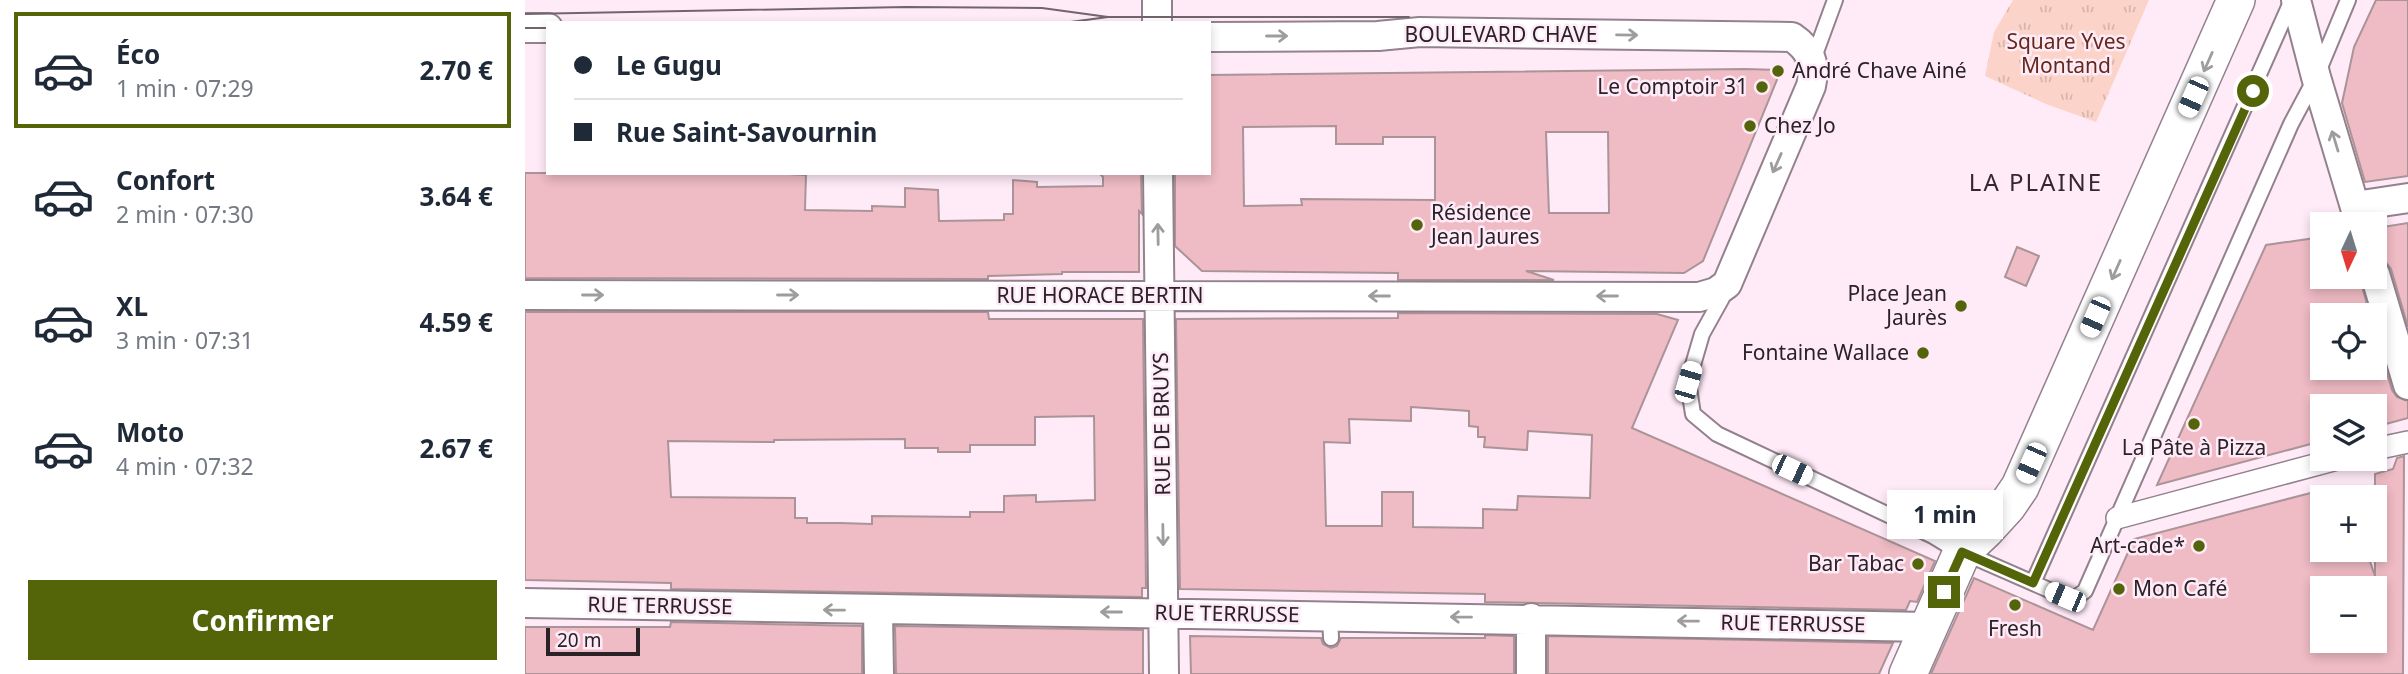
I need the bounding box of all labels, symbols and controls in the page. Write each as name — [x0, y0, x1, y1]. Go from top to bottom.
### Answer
street label: BOULEVARD CHAVE — [1405, 20, 1597, 48]
park label: Square Yves Montand — [2006, 27, 2126, 79]
one-way arrow — [1616, 28, 1639, 42]
one-way arrow — [1266, 29, 1289, 43]
text: Éco — [116, 36, 160, 72]
icon: car — [32, 39, 95, 102]
text: Le Gugu — [616, 47, 722, 83]
one-way arrow — [2201, 51, 2214, 73]
text: 2.70 € — [419, 52, 493, 88]
place label: André Chave Ainé — [1792, 56, 1967, 84]
marker: André Chave Ainé — [1770, 63, 1786, 79]
text: 1 min · 07:29 — [116, 72, 254, 104]
place label: Le Comptoir 31 — [1597, 72, 1748, 100]
car — [2175, 74, 2212, 120]
route start — [2237, 75, 2269, 107]
marker: Le Comptoir 31 — [1754, 79, 1770, 95]
place label: Chez Jo — [1764, 111, 1836, 139]
text: Rue Saint-Savournin — [616, 114, 878, 150]
marker: Chez Jo — [1742, 118, 1758, 134]
one-way arrow — [2328, 131, 2341, 153]
one-way arrow — [1770, 151, 1783, 173]
text: Confort — [116, 162, 215, 198]
icon: car — [32, 165, 95, 228]
district label: LA PLAINE — [1969, 165, 2103, 198]
text: 3.64 € — [419, 178, 493, 214]
text: 2 min · 07:30 — [116, 198, 254, 230]
place label: Résidence Jean Jaures — [1429, 198, 1539, 250]
north arrow — [2310, 212, 2387, 289]
map controls — [2310, 212, 2387, 653]
marker: Résidence Jean Jaures — [1409, 217, 1425, 233]
one-way arrow — [1152, 223, 1165, 246]
one-way arrow — [2109, 259, 2122, 280]
place label: Place Jean Jaurès — [1847, 279, 1947, 331]
street label: RUE HORACE BERTIN — [996, 281, 1204, 309]
text: XL — [116, 288, 148, 324]
one-way arrow — [581, 288, 604, 302]
one-way arrow — [776, 288, 799, 302]
one-way arrow — [1368, 289, 1391, 303]
one-way arrow — [1595, 289, 1618, 303]
icon: car — [32, 291, 95, 354]
car — [2077, 294, 2114, 340]
marker: Place Jean Jaurès — [1953, 298, 1969, 314]
button: locate — [2310, 303, 2387, 380]
text: 4.59 € — [419, 304, 493, 340]
text: 3 min · 07:31 — [116, 324, 254, 356]
place label: Fontaine Wallace — [1742, 338, 1909, 366]
marker: Fontaine Wallace — [1915, 345, 1931, 361]
street label: RUE DE BRUYS — [1146, 352, 1176, 496]
car — [1673, 359, 1704, 405]
button: layers — [2310, 394, 2387, 471]
text: Moto — [116, 414, 184, 450]
marker: La Pâte à Pizza — [2186, 416, 2202, 432]
icon: car — [32, 417, 95, 480]
text: 2.67 € — [419, 430, 493, 466]
place label: La Pâte à Pizza — [2122, 433, 2266, 461]
car — [2013, 440, 2050, 486]
text: 4 min · 07:32 — [116, 450, 254, 482]
car — [1769, 452, 1816, 488]
button: + — [2310, 485, 2387, 562]
callout: 1 min — [1886, 490, 2002, 540]
text: 1 min — [1913, 498, 1977, 530]
one-way arrow — [1156, 523, 1170, 546]
place label: Art-cade* — [2090, 531, 2185, 559]
marker: Art-cade* — [2191, 538, 2207, 554]
place label: Bar Tabac — [1808, 549, 1904, 577]
marker: Bar Tabac — [1910, 556, 1926, 572]
place label: Mon Café — [2133, 574, 2227, 602]
route end — [1928, 576, 1960, 608]
button: − — [2310, 576, 2387, 653]
car — [2042, 579, 2089, 615]
button: Confirmer — [28, 580, 497, 660]
marker: Mon Café — [2111, 581, 2127, 597]
street label: RUE TERRUSSE — [587, 590, 733, 620]
marker: Fresh — [2007, 597, 2023, 613]
street label: RUE TERRUSSE — [1154, 598, 1300, 628]
one-way arrow — [823, 603, 846, 616]
one-way arrow — [1100, 606, 1123, 619]
street label: RUE TERRUSSE — [1720, 608, 1866, 638]
one-way arrow — [1450, 610, 1473, 624]
place label: Fresh — [1988, 614, 2042, 642]
one-way arrow — [1677, 615, 1700, 628]
scale bar — [546, 625, 641, 657]
text: 20 m — [557, 627, 601, 653]

